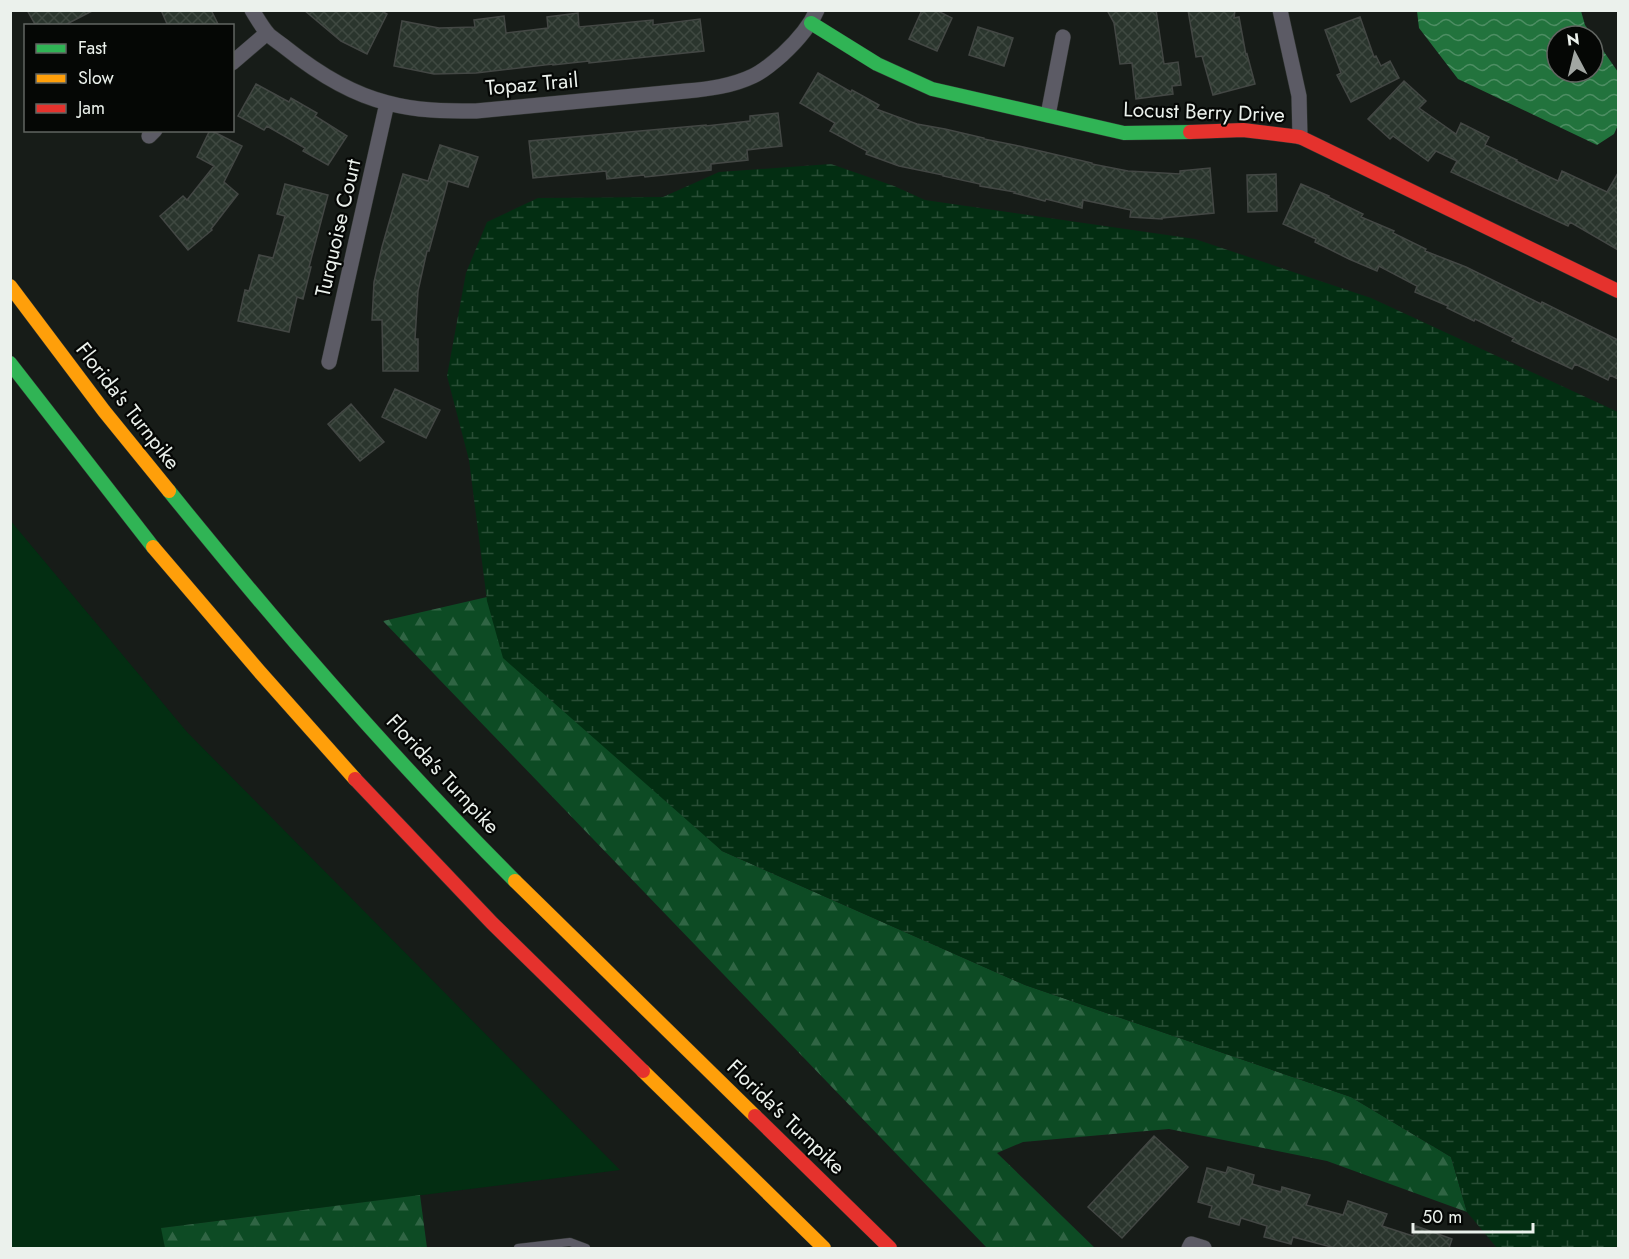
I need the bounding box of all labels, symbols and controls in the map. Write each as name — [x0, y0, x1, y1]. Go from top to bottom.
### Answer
legend — [24, 24, 234, 132]
north arrow — [1545, 24, 1605, 84]
text: N — [1566, 27, 1581, 52]
text: Fast — [78, 35, 107, 61]
text: Slow — [78, 65, 115, 91]
street label: Topaz Trail — [484, 65, 580, 103]
street label: Locust Berry Drive — [1123, 94, 1285, 130]
text: Jam — [76, 95, 105, 121]
street label: Turquoise Court — [308, 156, 368, 300]
street label: Florida's Turnpike — [69, 336, 187, 476]
street label: Florida's Turnpike — [379, 707, 507, 841]
street label: Florida's Turnpike — [720, 1053, 852, 1181]
scale bar — [1413, 1196, 1533, 1234]
text: 50 m — [1422, 1204, 1462, 1230]

